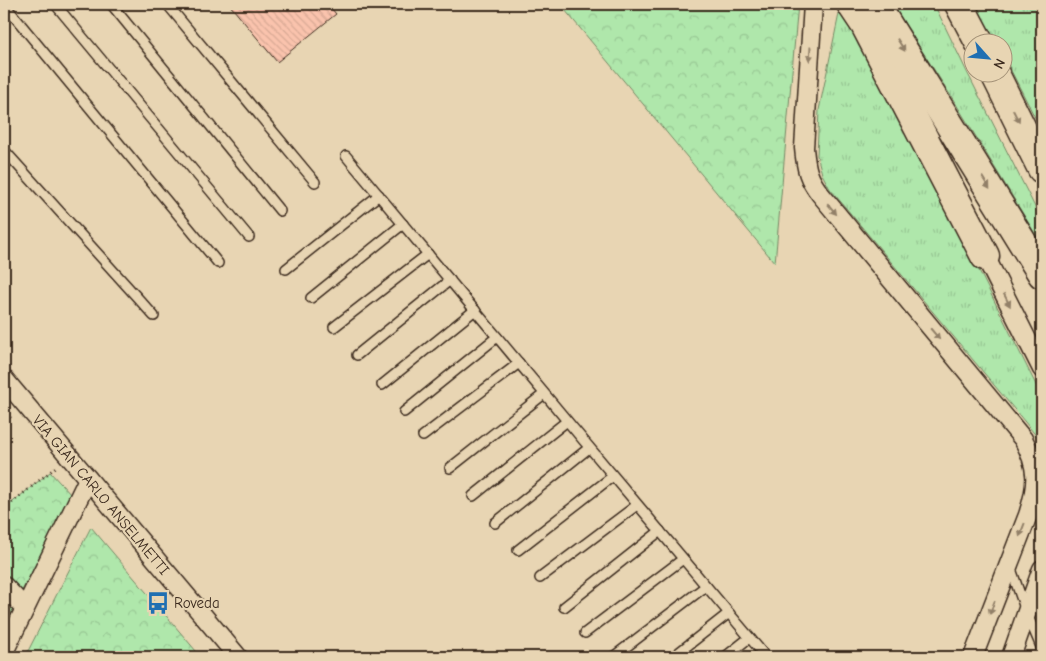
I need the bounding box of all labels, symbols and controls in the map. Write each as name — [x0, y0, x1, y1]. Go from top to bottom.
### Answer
north arrow — [964, 32, 1014, 82]
one-way arrow — [896, 39, 906, 52]
one-way arrow — [805, 47, 813, 63]
text: N — [989, 56, 1009, 72]
one-way arrow — [1012, 109, 1020, 123]
one-way arrow — [982, 177, 991, 190]
one-way arrow — [826, 202, 837, 215]
one-way arrow — [1003, 293, 1011, 307]
one-way arrow — [930, 327, 941, 340]
street label: VIA GIAN CARLO ANSELMETTI — [29, 411, 173, 579]
one-way arrow — [1018, 523, 1026, 538]
bus stop icon: Roveda — [145, 590, 171, 616]
place label: Roveda — [174, 594, 220, 612]
one-way arrow — [987, 601, 995, 615]

